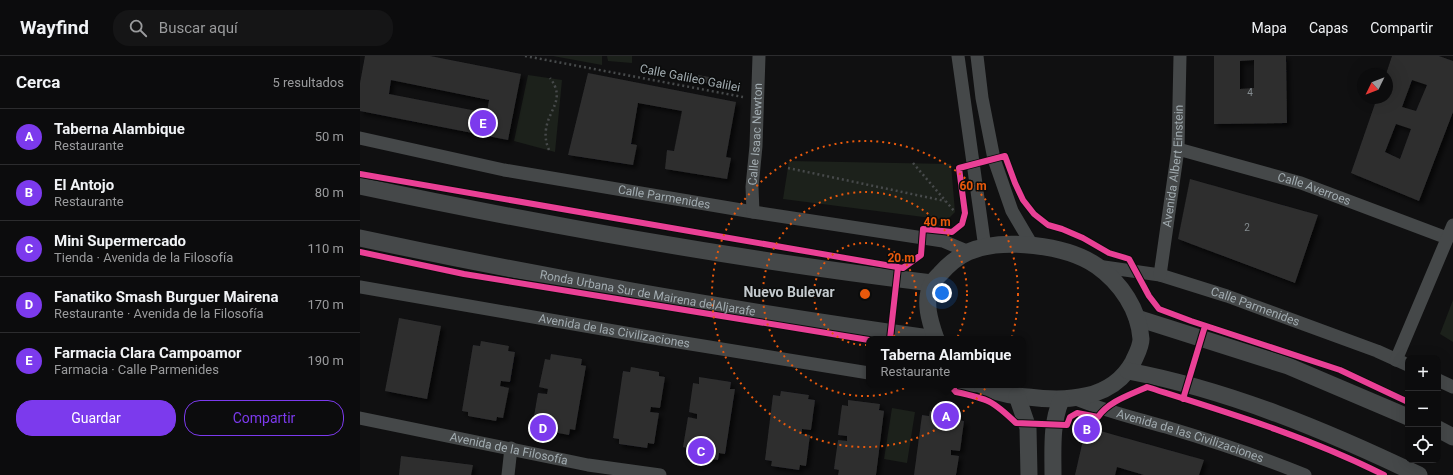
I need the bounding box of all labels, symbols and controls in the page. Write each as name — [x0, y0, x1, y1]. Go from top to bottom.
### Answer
search box — [113, 10, 393, 46]
text: Wayfind — [20, 16, 89, 39]
icon: search — [127, 17, 149, 39]
text: Buscar aquí — [159, 19, 238, 37]
text: Mapa — [1252, 20, 1287, 36]
text: Capas — [1309, 20, 1348, 36]
text: Compartir — [1370, 20, 1433, 36]
street label: Calle Galileo Galilei — [639, 61, 741, 95]
north arrow — [1357, 68, 1393, 104]
text: Cerca — [16, 72, 60, 92]
text: 5 resultados — [272, 75, 344, 90]
street label: Calle Isaac Newton — [745, 83, 765, 186]
house number: 4 — [1247, 87, 1253, 98]
street label: Avenida Albert Einstein — [1160, 105, 1186, 228]
pin: E — [470, 108, 496, 138]
text: Taberna Alambique — [54, 120, 185, 138]
text: A — [25, 129, 33, 144]
text: 50 m — [315, 129, 344, 144]
text: Restaurante — [54, 138, 124, 153]
street label: Calle Averroes — [1276, 170, 1353, 208]
text: El Antojo — [54, 176, 114, 194]
text: 60 m — [959, 179, 987, 193]
street label: Calle Parmenides — [617, 182, 711, 212]
text: B — [25, 185, 33, 200]
text: 80 m — [315, 185, 344, 200]
text: Restaurante — [54, 194, 124, 209]
text: 40 m — [923, 215, 951, 229]
house number: 2 — [1244, 222, 1250, 233]
text: Mini Supermercado — [54, 232, 186, 250]
text: C — [25, 241, 33, 256]
text: 110 m — [307, 241, 344, 256]
text: Tienda · Avenida de la Filosofía — [54, 250, 233, 265]
text: 20 m — [887, 251, 915, 265]
street label: Ronda Urbana Sur de Mairena delAljarafe — [539, 267, 757, 319]
your location — [932, 283, 952, 303]
district label: Nuevo Bulevar — [743, 284, 835, 300]
street label: Calle Parmenides — [1209, 284, 1302, 329]
centre of rings — [858, 287, 872, 301]
text: Fanatiko Smash Burguer Mairena — [54, 288, 278, 306]
text: D — [25, 297, 33, 312]
text: 170 m — [307, 297, 344, 312]
text: Restaurante · Avenida de la Filosofía — [54, 306, 264, 321]
street label: Avenida de las Civilizaciones — [537, 311, 691, 351]
popup — [866, 336, 1026, 388]
text: Farmacia Clara Campoamor — [54, 344, 242, 362]
text: Taberna Alambique — [881, 346, 1011, 364]
text: E — [25, 353, 33, 368]
text: 190 m — [307, 353, 344, 368]
map controls — [1405, 355, 1441, 463]
button: + — [1405, 355, 1441, 391]
text: Farmacia · Calle Parmenides — [54, 362, 219, 377]
text: Restaurante — [881, 364, 950, 379]
button: − — [1405, 391, 1441, 427]
button: Guardar — [16, 400, 176, 436]
button: Compartir — [184, 400, 344, 436]
pin: A — [933, 401, 959, 431]
street label: Avenida de las Civilizaciones — [1115, 406, 1266, 465]
pin: D — [530, 413, 556, 443]
pin: B — [1074, 414, 1100, 444]
button: locate — [1405, 427, 1441, 463]
street label: Avenida de la Filosofía — [449, 430, 569, 468]
pin: C — [688, 436, 714, 466]

